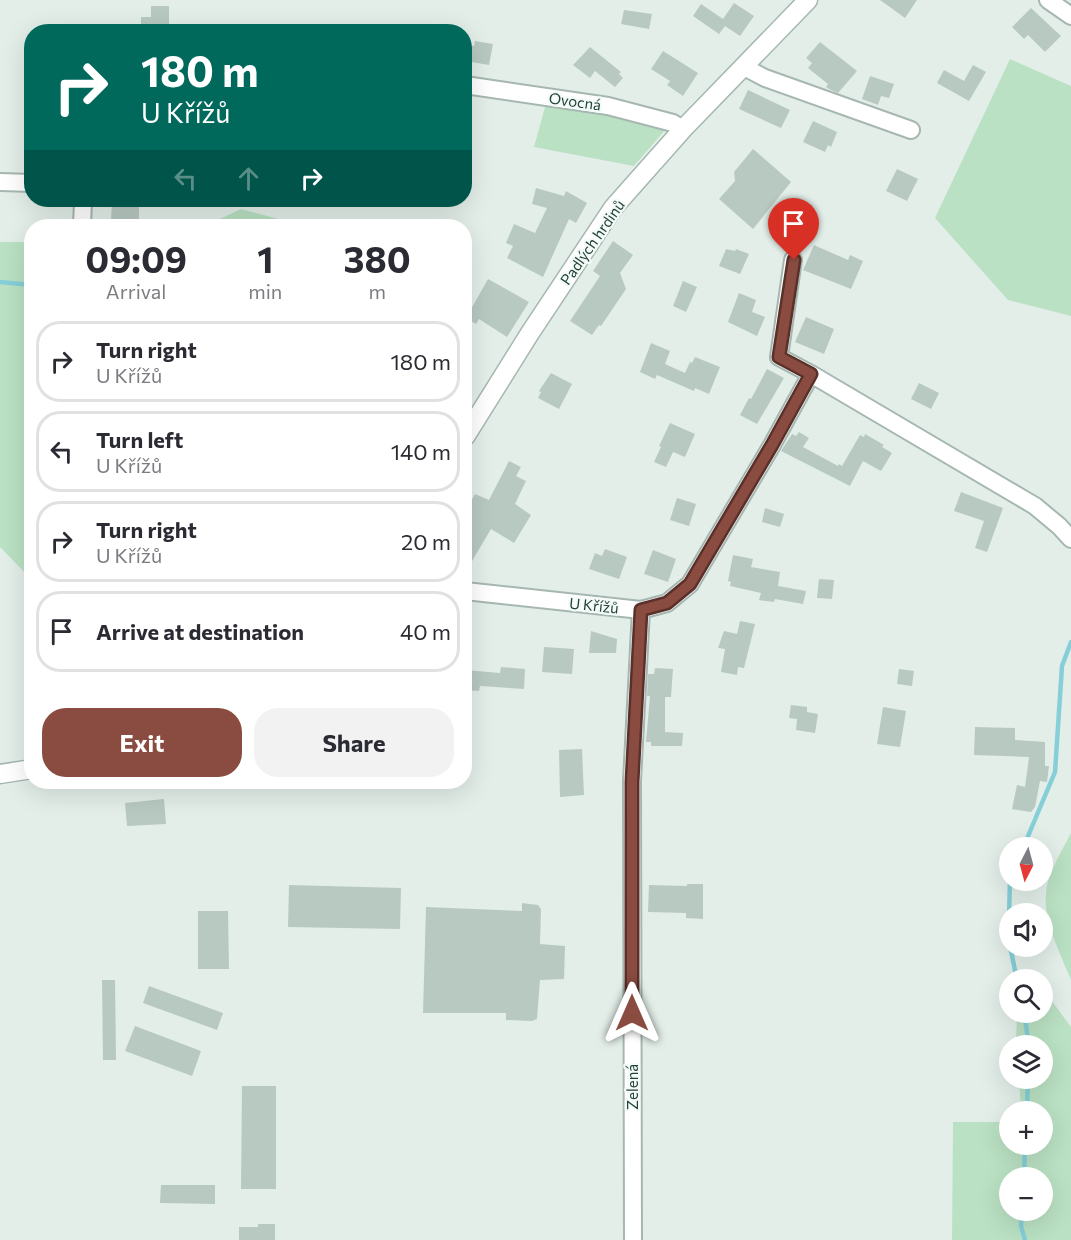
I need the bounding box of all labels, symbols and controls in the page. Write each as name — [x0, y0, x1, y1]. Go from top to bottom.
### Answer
text: 180 m — [141, 44, 259, 96]
icon: right — [42, 48, 120, 126]
street label: Ovocná — [548, 88, 602, 114]
text: U Křížů — [141, 96, 230, 129]
icon: left — [169, 162, 202, 195]
icon: ahead — [232, 162, 265, 195]
icon: right — [295, 162, 328, 195]
street label: Padlých hrdinů — [556, 196, 628, 288]
pin — [768, 198, 819, 260]
icon: arrive — [777, 207, 810, 240]
text: 09:09 — [85, 236, 187, 280]
text: 1 — [257, 236, 273, 280]
text: 380 — [344, 236, 411, 280]
text: Arrival — [106, 279, 166, 303]
text: min — [248, 279, 282, 303]
text: m — [368, 279, 386, 303]
text: Turn right — [96, 336, 197, 363]
icon: right — [45, 345, 78, 378]
text: 180 m — [390, 348, 451, 375]
text: U Křížů — [96, 363, 162, 387]
text: Turn left — [96, 426, 183, 453]
icon: left — [45, 435, 78, 468]
text: 140 m — [391, 438, 451, 465]
text: U Křížů — [96, 453, 162, 477]
text: Turn right — [96, 516, 197, 543]
icon: right — [45, 525, 78, 558]
text: 20 m — [401, 528, 451, 555]
text: U Křížů — [96, 543, 162, 567]
street label: U Křížů — [568, 593, 620, 617]
icon: arrive — [45, 615, 78, 648]
text: Arrive at destination — [96, 618, 304, 645]
text: 40 m — [400, 618, 451, 645]
button: Exit — [42, 708, 242, 777]
button: Share — [254, 708, 454, 777]
north arrow — [999, 837, 1053, 891]
map controls — [999, 837, 1053, 1221]
button: sound — [999, 903, 1053, 957]
button: search — [999, 969, 1053, 1023]
position arrow — [600, 981, 664, 1045]
button: layers — [999, 1035, 1053, 1089]
street label: Zelená — [623, 1064, 641, 1110]
button: + — [999, 1101, 1053, 1155]
button: − — [999, 1167, 1053, 1221]

